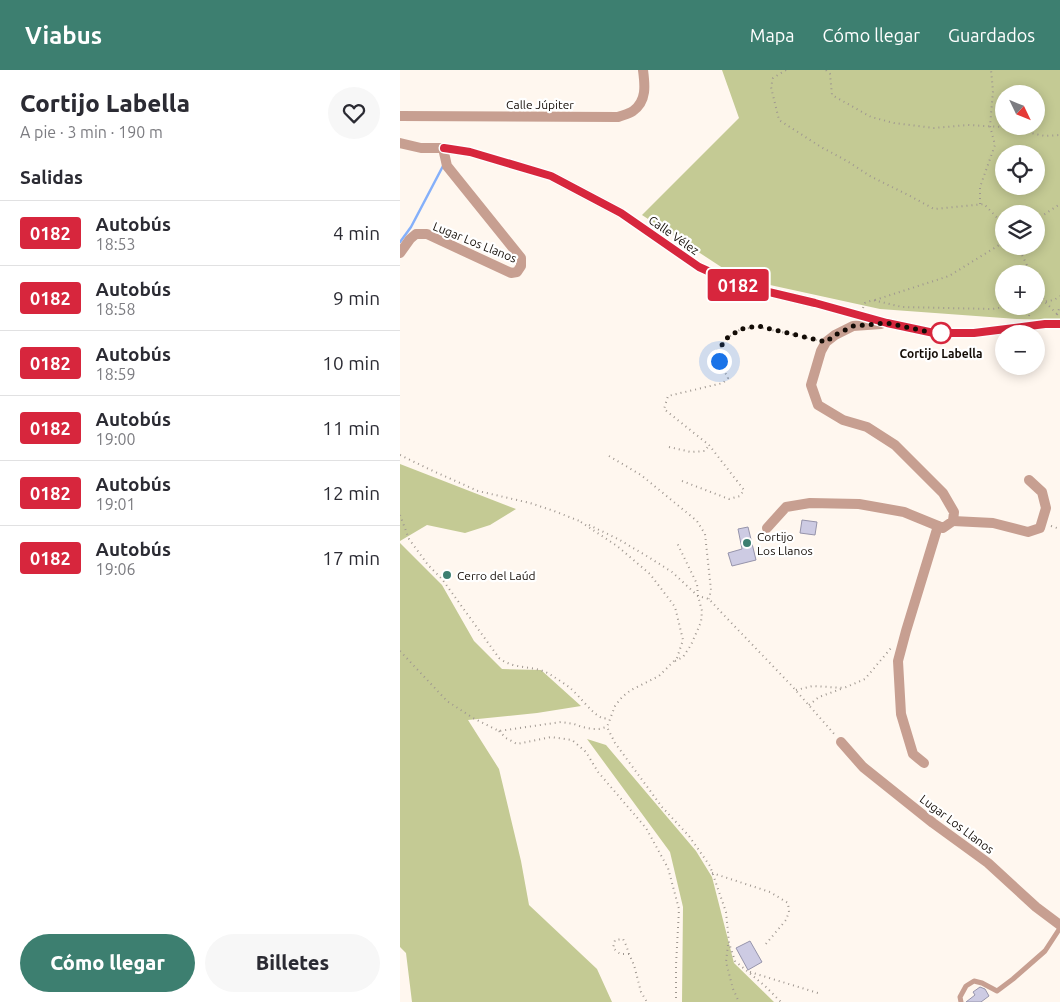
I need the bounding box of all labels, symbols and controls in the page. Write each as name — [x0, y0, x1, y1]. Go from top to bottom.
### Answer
text: Viabus — [25, 22, 102, 49]
text: Mapa — [750, 25, 795, 45]
text: Cómo llegar — [823, 25, 920, 45]
text: Guardados — [948, 25, 1035, 45]
north arrow — [995, 85, 1045, 135]
map controls — [995, 85, 1045, 375]
button: heart — [328, 87, 380, 139]
text: Cortijo Labella — [20, 90, 190, 117]
street label: Calle Júpiter — [506, 98, 574, 111]
text: A pie · 3 min · 190 m — [20, 123, 163, 141]
button: locate — [995, 145, 1045, 195]
text: Salidas — [20, 166, 83, 188]
button: layers — [995, 205, 1045, 255]
text: Autobús — [96, 213, 171, 235]
street label: Calle Vélez — [646, 213, 702, 257]
street label: Lugar Los Llanos — [431, 219, 519, 265]
text: 4 min — [333, 222, 380, 244]
text: 0182 — [30, 223, 71, 243]
text: 18:53 — [96, 235, 136, 253]
button: + — [995, 265, 1045, 315]
line badge: 0182 — [703, 269, 773, 301]
text: 0182 — [718, 275, 758, 295]
text: Autobús — [96, 278, 171, 300]
text: 9 min — [333, 287, 380, 309]
text: 0182 — [30, 288, 71, 308]
text: 18:58 — [96, 300, 136, 318]
marker: Cortijo Labella — [930, 322, 952, 344]
button: − — [995, 325, 1045, 375]
text: Autobús — [96, 343, 171, 365]
place label: Cortijo Labella — [899, 347, 983, 360]
your location — [707, 349, 732, 374]
text: 10 min — [322, 352, 380, 374]
text: 0182 — [30, 353, 71, 373]
text: 18:59 — [96, 365, 136, 383]
text: Autobús — [96, 408, 171, 430]
text: 11 min — [322, 417, 380, 439]
text: 0182 — [30, 418, 71, 438]
text: 19:00 — [96, 430, 136, 448]
text: Autobús — [96, 473, 171, 495]
text: 12 min — [322, 482, 380, 504]
text: 0182 — [30, 483, 71, 503]
text: 19:01 — [96, 495, 136, 513]
place label: Cortijo Los Llanos — [757, 530, 813, 557]
marker: Cortijo Los Llanos — [741, 537, 753, 549]
text: Autobús — [96, 538, 171, 560]
text: 17 min — [322, 547, 380, 569]
text: 0182 — [30, 548, 71, 568]
text: 19:06 — [96, 560, 136, 578]
marker: Cerro del Laúd — [441, 569, 453, 581]
place label: Cerro del Laúd — [457, 569, 536, 582]
street label: Lugar Los Llanos — [918, 792, 996, 856]
button: Cómo llegar — [20, 934, 195, 992]
button: Billetes — [205, 934, 380, 992]

